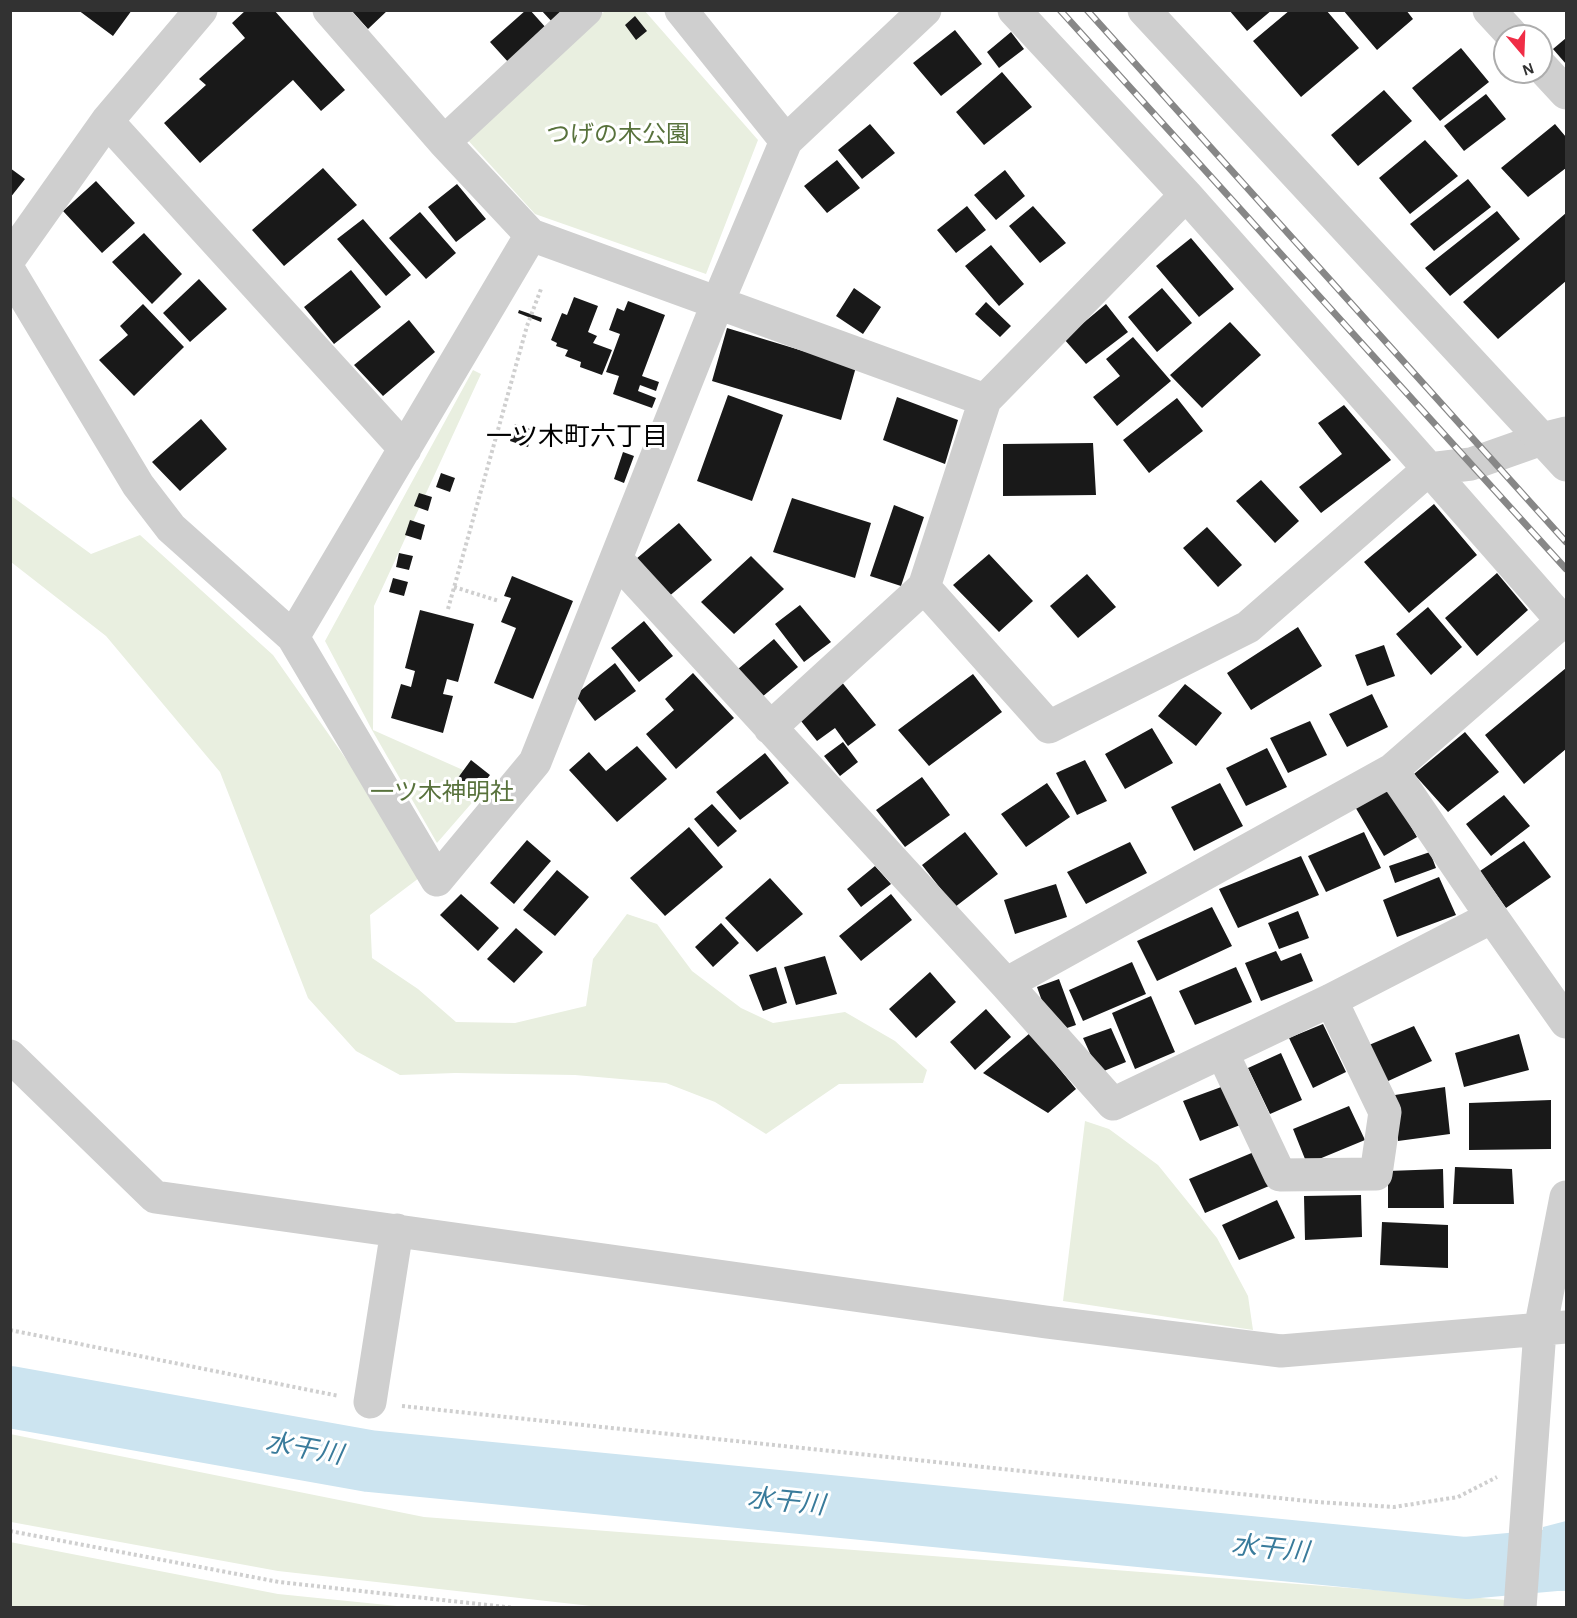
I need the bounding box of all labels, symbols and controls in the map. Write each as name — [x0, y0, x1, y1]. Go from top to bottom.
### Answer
north arrow — [1493, 24, 1553, 84]
text: N — [1520, 60, 1536, 79]
park label: つげの木公園 — [546, 121, 690, 149]
district label: 一ツ木町六丁目 — [486, 421, 668, 453]
park label: 一ツ木神明社 — [370, 779, 514, 807]
water label: 水干川 — [263, 1427, 345, 1471]
water label: 水干川 — [746, 1482, 826, 1522]
water label: 水干川 — [1230, 1529, 1310, 1569]

